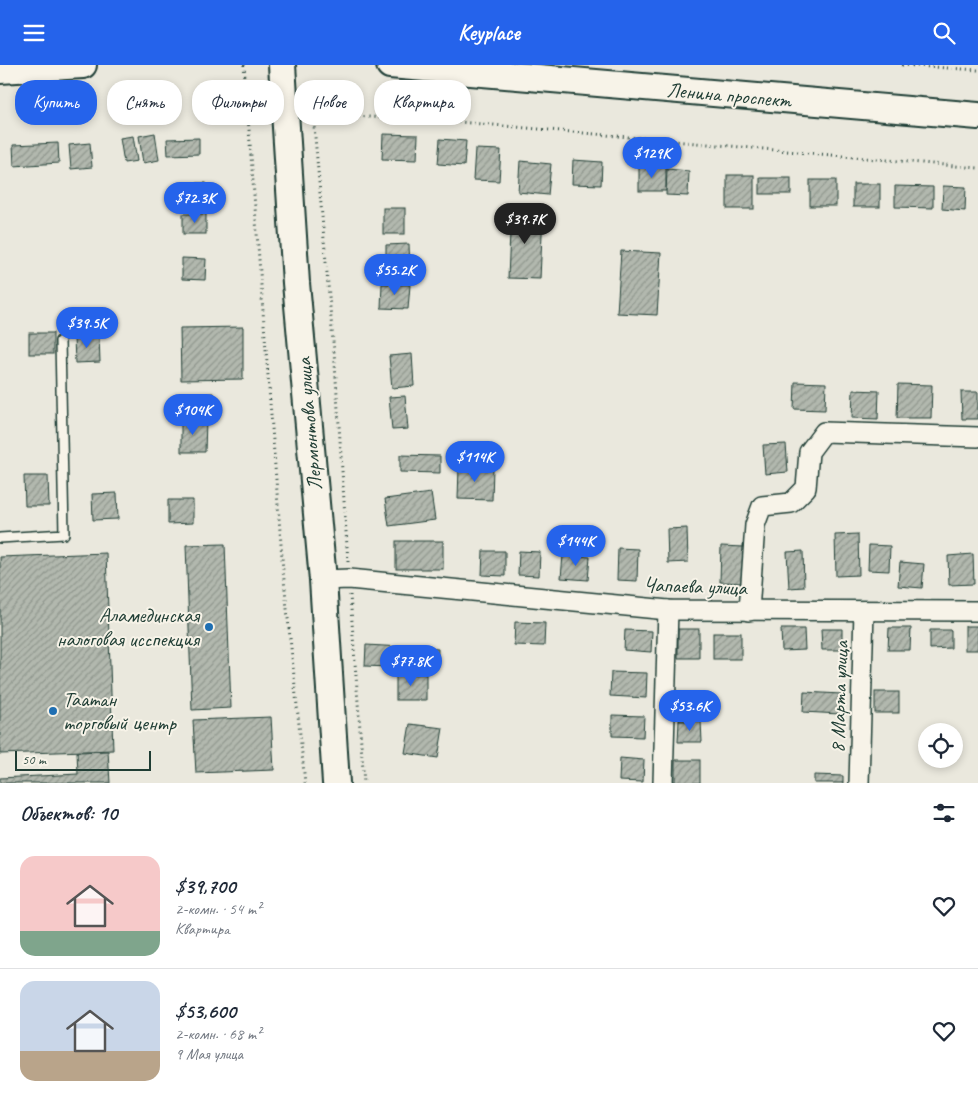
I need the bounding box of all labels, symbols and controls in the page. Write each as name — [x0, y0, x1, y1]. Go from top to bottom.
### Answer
icon: menu — [20, 19, 48, 47]
text: Keyplace — [458, 19, 520, 47]
icon: search — [930, 19, 958, 47]
street label: Ленина проспект — [666, 77, 794, 113]
chip: Купить — [15, 80, 97, 125]
chip: Снять — [107, 80, 182, 125]
chip: Фильтры — [192, 80, 284, 125]
chip: Новое — [294, 80, 364, 125]
chip: Квартира — [374, 80, 471, 125]
pin: $129K — [617, 137, 687, 179]
text: $129K — [634, 143, 670, 163]
pin: $72.3K — [154, 181, 236, 224]
text: $72.3K — [175, 188, 215, 208]
pin: $39.7K — [484, 203, 566, 245]
text: $39.7K — [505, 209, 545, 229]
pin: $55.2K — [354, 253, 436, 296]
text: $55.2K — [375, 260, 415, 280]
pin: $39.5K — [46, 307, 128, 349]
text: $39.5K — [67, 313, 107, 333]
street label: Лермонтова улица — [290, 355, 328, 491]
pin: $104K — [158, 393, 228, 436]
text: $104K — [175, 400, 211, 420]
pin: $114K — [440, 441, 510, 483]
text: $114K — [457, 447, 493, 467]
pin: $144K — [541, 525, 611, 567]
text: $144K — [558, 531, 594, 551]
street label: Чапаева улица — [643, 571, 749, 601]
place label: Аламединская налоговая исспекция — [57, 602, 201, 652]
marker: Аламединская налоговая исспекция — [203, 621, 215, 633]
street label: 8 Марта улица — [824, 639, 854, 753]
pin: $77.8K — [370, 645, 452, 687]
text: $77.8K — [391, 651, 431, 671]
place label: Таатан торговый центр — [63, 686, 177, 736]
pin: $53.6K — [649, 689, 731, 732]
text: $53.6K — [670, 696, 710, 716]
marker: Таатан торговый центр — [47, 705, 59, 717]
map controls — [918, 723, 963, 768]
button: locate — [918, 723, 963, 768]
scale bar — [15, 748, 151, 771]
text: 50 m — [22, 751, 46, 768]
icon: filters — [930, 799, 958, 827]
text: Объектов: 10 — [20, 800, 117, 826]
text: $39,700 — [175, 873, 236, 899]
icon: home — [60, 876, 120, 936]
icon: heart — [930, 892, 958, 920]
text: 2-комн. · 54 m² — [175, 899, 261, 919]
text: Квартира — [175, 919, 230, 939]
text: $53,600 — [175, 998, 236, 1024]
icon: home — [60, 1001, 120, 1061]
icon: heart — [930, 1017, 958, 1045]
text: 2-комн. · 68 m² — [175, 1024, 261, 1044]
text: 9 Мая улица — [175, 1044, 243, 1064]

